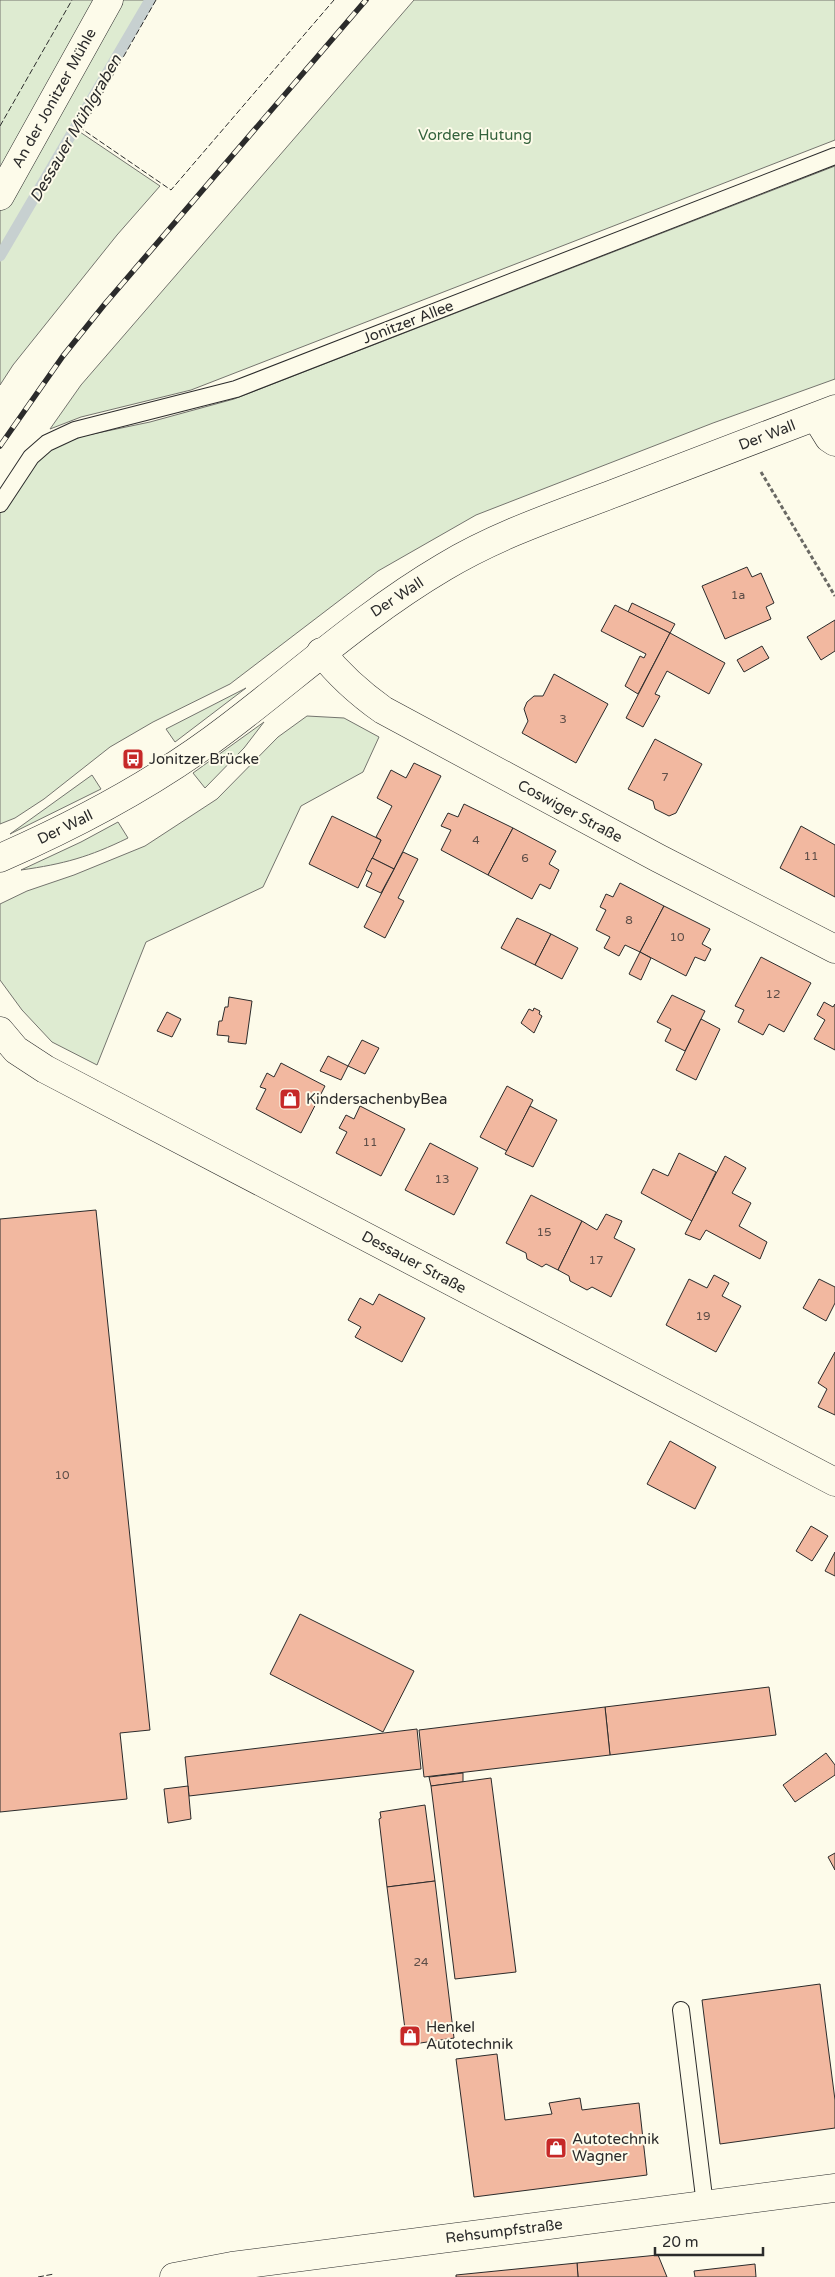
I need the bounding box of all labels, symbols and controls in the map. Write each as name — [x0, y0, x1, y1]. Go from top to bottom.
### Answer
street label: An der Jonitzer Mühle — [8, 25, 100, 171]
water label: Dessauer Mühlgraben — [25, 50, 127, 206]
park label: Vordere Hutung — [418, 126, 532, 144]
street label: Jonitzer Allee — [360, 296, 456, 348]
street label: Der Wall — [736, 416, 798, 454]
street label: Der Wall — [367, 573, 427, 621]
house number: 1a — [731, 588, 745, 602]
house number: 3 — [559, 712, 567, 726]
bus stop icon: Jonitzer Brücke — [121, 747, 145, 771]
place label: Jonitzer Brücke — [149, 750, 259, 768]
house number: 7 — [661, 770, 669, 784]
street label: Coswiger Straße — [515, 776, 625, 846]
street label: Der Wall — [34, 806, 96, 848]
house number: 4 — [472, 833, 480, 847]
house number: 11 — [803, 849, 819, 863]
house number: 6 — [521, 851, 529, 865]
house number: 8 — [625, 913, 633, 927]
house number: 10 — [669, 930, 685, 944]
house number: 12 — [765, 987, 781, 1001]
shop icon: KindersachenbyBea — [278, 1087, 302, 1111]
place label: KindersachenbyBea — [306, 1090, 448, 1108]
house number: 11 — [362, 1135, 378, 1149]
house number: 13 — [434, 1172, 450, 1186]
house number: 15 — [536, 1225, 552, 1239]
street label: Dessauer Straße — [359, 1227, 469, 1297]
house number: 17 — [588, 1253, 604, 1267]
house number: 19 — [695, 1309, 711, 1323]
house number: 10 — [54, 1468, 70, 1482]
house number: 24 — [413, 1955, 429, 1969]
place label: Henkel Autotechnik — [426, 2018, 513, 2053]
shop icon: Henkel Autotechnik — [398, 2024, 422, 2048]
place label: Autotechnik Wagner — [572, 2130, 659, 2165]
shop icon: Autotechnik Wagner — [544, 2136, 568, 2160]
street label: Rehsumpfstraße — [444, 2215, 564, 2247]
scale bar — [655, 2224, 762, 2256]
text: 20 m — [662, 2233, 699, 2251]

